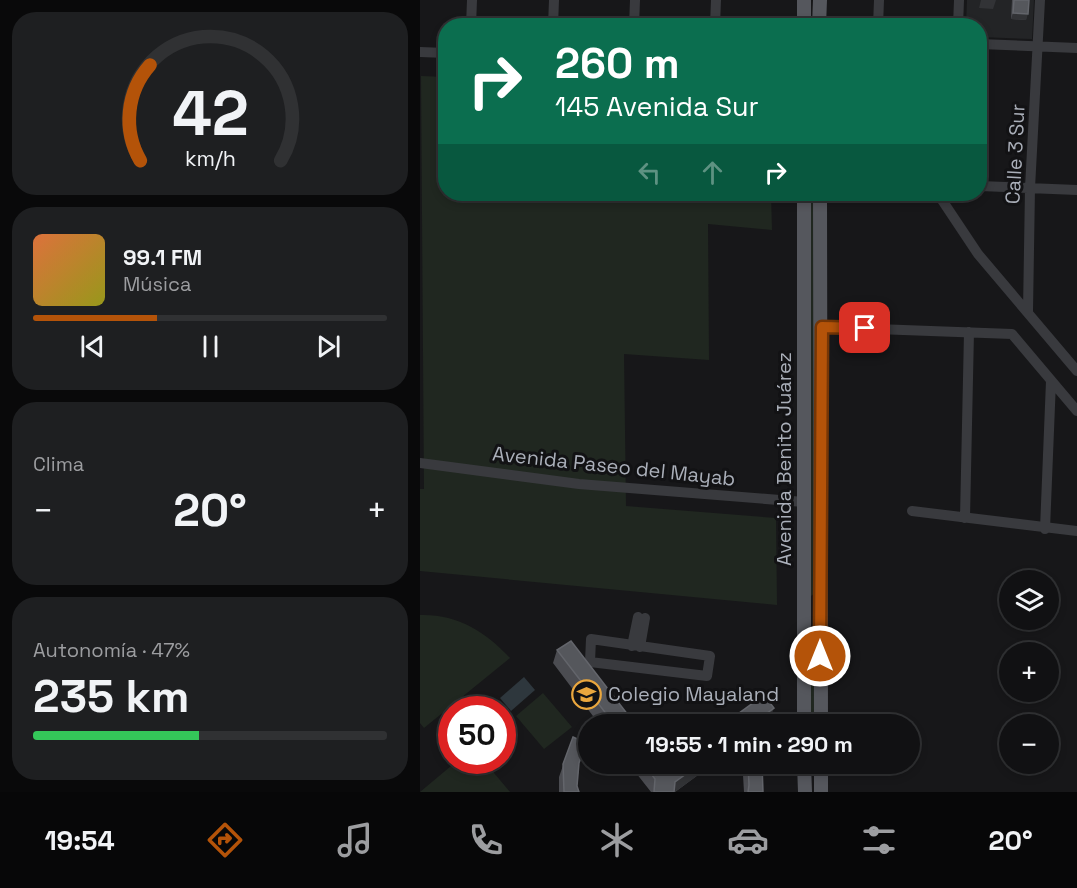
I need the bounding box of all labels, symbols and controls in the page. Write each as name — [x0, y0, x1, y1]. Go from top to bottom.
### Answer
text: 260 m — [555, 37, 680, 90]
icon: right — [456, 42, 534, 120]
text: 42 — [172, 74, 248, 153]
text: 145 Avenida Sur — [555, 89, 759, 124]
street label: Calle 3 Sur — [999, 103, 1031, 205]
text: km/h — [184, 145, 236, 172]
icon: left — [633, 156, 666, 189]
icon: ahead — [696, 156, 729, 189]
icon: right — [759, 156, 792, 189]
text: 99.1 FM — [123, 243, 202, 271]
text: Música — [123, 271, 191, 297]
pin — [839, 302, 890, 353]
icon: arrive — [848, 311, 881, 344]
icon: previous — [76, 330, 109, 363]
icon: pause — [194, 330, 227, 363]
icon: next — [312, 330, 345, 363]
street label: Avenida Benito Juárez — [771, 352, 797, 566]
street label: Avenida Paseo del Mayab — [491, 440, 737, 492]
text: Clima — [33, 451, 84, 477]
text: 20° — [173, 482, 247, 539]
text: − — [33, 490, 53, 532]
text: + — [367, 490, 387, 532]
map controls — [999, 570, 1059, 774]
button: layers — [999, 570, 1059, 630]
position arrow — [788, 624, 852, 688]
text: Autonomía · 47% — [33, 637, 190, 663]
button: + — [999, 642, 1059, 702]
text: 235 km — [33, 668, 189, 725]
school or university icon: Colegio Mayaland — [571, 678, 603, 710]
place label: Colegio Mayaland — [608, 681, 779, 707]
speed limit sign: 50 — [438, 696, 516, 774]
button: − — [999, 714, 1059, 774]
text: 19:55 · 1 min · 290 m — [645, 730, 853, 758]
icon: directions — [204, 819, 246, 861]
icon: music — [334, 819, 376, 861]
icon: phone — [465, 819, 507, 861]
icon: climate — [596, 819, 638, 861]
icon: car — [727, 819, 769, 861]
icon: filters — [858, 819, 900, 861]
text: 19:54 — [44, 823, 115, 858]
text: 20° — [988, 823, 1033, 858]

